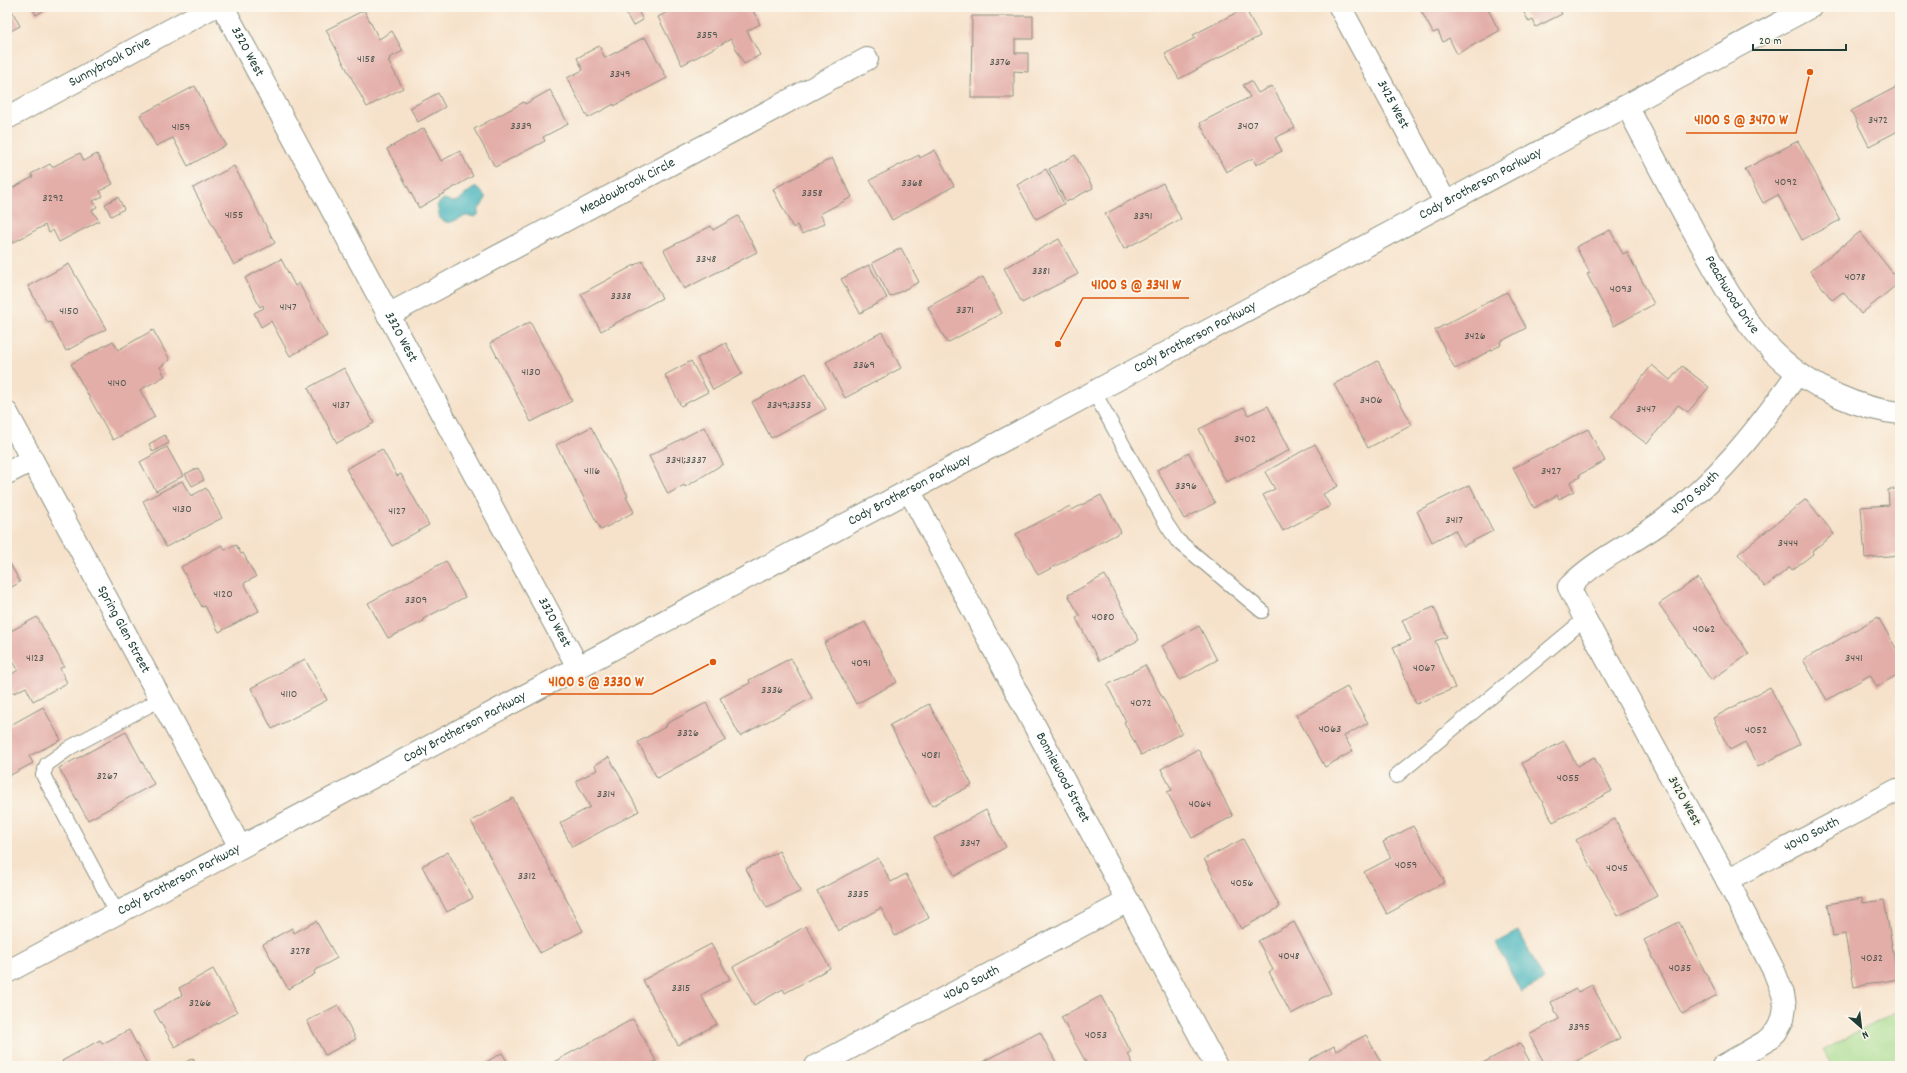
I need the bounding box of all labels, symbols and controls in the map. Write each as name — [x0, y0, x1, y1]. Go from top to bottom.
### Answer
street label: 3320 West — [225, 23, 269, 81]
scale bar — [1753, 26, 1846, 52]
house number: 3359 — [696, 27, 718, 44]
street label: Sunnybrook Drive — [65, 32, 155, 93]
text: 20 m — [1759, 33, 1782, 50]
house number: 4158 — [357, 51, 375, 68]
house number: 3376 — [989, 54, 1011, 71]
house number: 3349 — [609, 66, 631, 83]
street label: 3425 West — [1371, 77, 1414, 133]
callout: 4100 S @ 3470 W — [1686, 106, 1796, 133]
text: 4100 S @ 3470 W — [1694, 110, 1788, 132]
house number: 3472 — [1868, 112, 1888, 129]
house number: 3339 — [510, 118, 532, 135]
house number: 3407 — [1237, 118, 1259, 135]
house number: 4159 — [172, 119, 190, 136]
street label: Cody Brotherson Parkway — [1416, 143, 1546, 225]
street label: Meadowbrook Circle — [577, 153, 679, 220]
house number: 4092 — [1775, 174, 1797, 191]
house number: 3368 — [901, 175, 923, 192]
house number: 3358 — [801, 185, 823, 202]
house number: 3292 — [42, 190, 64, 207]
house number: 4155 — [225, 207, 243, 224]
house number: 3391 — [1134, 208, 1152, 225]
house number: 3348 — [696, 251, 716, 268]
street label: Peachwood Drive — [1699, 252, 1764, 339]
house number: 3381 — [1032, 263, 1050, 280]
house number: 4078 — [1845, 269, 1866, 286]
callout: 4100 S @ 3341 W — [1083, 271, 1189, 298]
text: 4100 S @ 3341 W — [1091, 275, 1181, 297]
house number: 4093 — [1610, 281, 1632, 298]
house number: 3338 — [611, 288, 632, 305]
street label: Cody Brotherson Parkway — [1130, 296, 1260, 379]
house number: 4147 — [279, 299, 297, 316]
house number: 3371 — [956, 302, 974, 319]
house number: 4150 — [59, 303, 79, 320]
street label: 3320 West — [379, 308, 422, 366]
house number: 3426 — [1464, 328, 1486, 345]
house number: 3369 — [853, 357, 875, 374]
house number: 4130 — [521, 364, 541, 381]
house number: 4140 — [107, 375, 127, 392]
house number: 3406 — [1360, 392, 1382, 409]
house number: 4137 — [332, 397, 350, 414]
house number: 3349;3353 — [767, 397, 811, 414]
house number: 3447 — [1636, 401, 1656, 418]
house number: 3402 — [1234, 431, 1256, 448]
street label: Cody Brotherson Parkway — [845, 449, 975, 531]
house number: 3341;3337 — [666, 452, 707, 469]
house number: 4116 — [584, 463, 600, 480]
house number: 3427 — [1541, 463, 1561, 480]
street label: 4070 South — [1667, 466, 1725, 521]
house number: 3396 — [1175, 478, 1197, 495]
house number: 4130 — [172, 501, 192, 518]
house number: 4127 — [388, 503, 406, 520]
house number: 3417 — [1445, 512, 1463, 529]
house number: 3444 — [1778, 535, 1798, 552]
street label: Spring Glen Street — [92, 582, 155, 677]
house number: 4120 — [213, 586, 233, 603]
house number: 3309 — [405, 592, 427, 609]
street label: 3320 West — [532, 594, 576, 651]
house number: 4080 — [1092, 609, 1114, 626]
house number: 4062 — [1693, 621, 1715, 638]
house number: 4123 — [26, 650, 44, 667]
house number: 3441 — [1845, 650, 1863, 667]
house number: 4091 — [851, 655, 871, 672]
house number: 4067 — [1413, 660, 1435, 677]
callout: 4100 S @ 3330 W — [541, 667, 652, 694]
text: 4100 S @ 3330 W — [549, 672, 644, 694]
house number: 3336 — [761, 682, 783, 699]
house number: 4110 — [281, 686, 297, 703]
street label: Cody Brotherson Parkway — [400, 687, 530, 769]
house number: 4072 — [1130, 695, 1152, 712]
house number: 4063 — [1319, 721, 1341, 738]
house number: 4052 — [1745, 722, 1767, 739]
house number: 3326 — [677, 725, 699, 742]
street label: Bonniewood Street — [1030, 729, 1095, 826]
house number: 4081 — [922, 747, 940, 764]
house number: 3267 — [96, 768, 118, 785]
house number: 4055 — [1557, 770, 1579, 787]
street label: 3420 West — [1662, 772, 1706, 830]
house number: 3314 — [597, 786, 615, 803]
house number: 4064 — [1189, 796, 1211, 813]
street label: 4040 South — [1781, 812, 1843, 858]
house number: 3347 — [960, 835, 981, 852]
street label: Cody Brotherson Parkway — [114, 839, 244, 921]
house number: 4059 — [1395, 857, 1417, 874]
house number: 4045 — [1606, 860, 1628, 877]
house number: 3312 — [518, 868, 536, 885]
house number: 4056 — [1231, 875, 1254, 892]
house number: 3335 — [847, 886, 869, 903]
house number: 3278 — [290, 943, 310, 960]
house number: 4048 — [1278, 948, 1300, 965]
house number: 4032 — [1861, 950, 1883, 967]
house number: 4035 — [1669, 960, 1691, 977]
street label: 4060 South — [940, 961, 1003, 1007]
house number: 3315 — [672, 980, 690, 997]
house number: 3266 — [189, 995, 211, 1012]
north arrow — [1841, 1007, 1881, 1047]
house number: 3395 — [1568, 1019, 1590, 1036]
text: N — [1858, 1026, 1871, 1043]
house number: 4053 — [1085, 1027, 1107, 1044]

